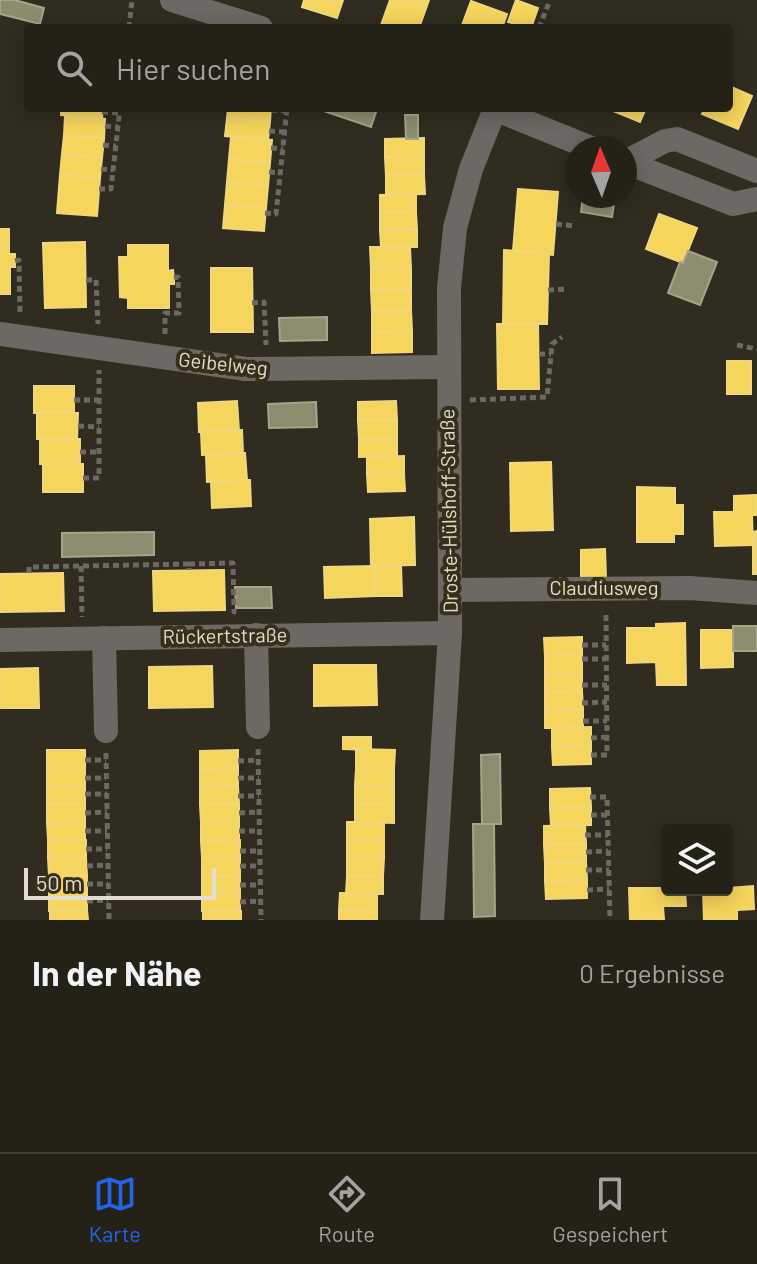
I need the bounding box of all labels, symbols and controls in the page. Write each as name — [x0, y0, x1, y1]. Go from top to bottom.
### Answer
search box — [24, 24, 733, 112]
icon: search — [52, 46, 96, 90]
text: Hier suchen — [116, 50, 270, 86]
north arrow — [565, 136, 637, 208]
street label: Geibelweg — [177, 346, 269, 380]
street label: Droste-Hülshoff-Straße — [434, 409, 462, 613]
street label: Claudiusweg — [550, 575, 658, 599]
street label: Rückertstraße — [162, 622, 288, 648]
map controls — [661, 824, 733, 896]
button: layers — [661, 824, 733, 896]
scale bar — [24, 864, 216, 900]
text: 50 m — [36, 869, 82, 895]
text: In der Nähe — [32, 952, 202, 993]
text: 0 Ergebnisse — [579, 957, 725, 988]
tab: Karte — [89, 1172, 141, 1246]
tab: Route — [318, 1172, 375, 1246]
tab: Gespeichert — [552, 1172, 668, 1246]

